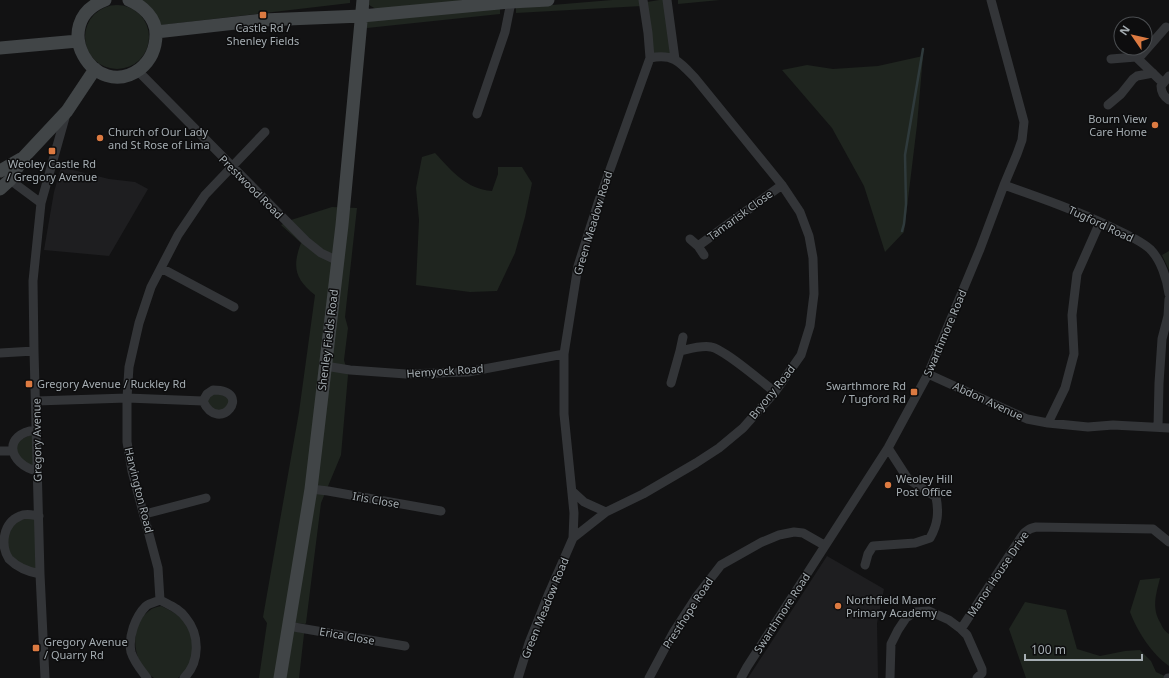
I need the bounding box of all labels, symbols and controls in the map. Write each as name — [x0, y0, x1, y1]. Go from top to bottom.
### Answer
marker: Castle Rd / Shenley Fields — [258, 10, 268, 20]
north arrow — [1113, 16, 1153, 56]
place label: Castle Rd / Shenley Fields — [227, 20, 299, 48]
text: N — [1116, 22, 1133, 38]
place label: Bourn View Care Home — [1088, 111, 1147, 139]
marker: Bourn View Care Home — [1150, 120, 1160, 130]
place label: Church of Our Lady and St Rose of Lima — [108, 124, 210, 152]
marker: Church of Our Lady and St Rose of Lima — [95, 133, 105, 143]
marker: Weoley Castle Rd / Gregory Avenue — [47, 146, 57, 156]
street label: Prestwood Road — [216, 151, 287, 222]
place label: Weoley Castle Rd / Gregory Avenue — [7, 156, 97, 184]
street label: Green Meadow Road — [570, 169, 615, 277]
street label: Tamarisk Close — [704, 186, 775, 243]
street label: Tugford Road — [1066, 202, 1136, 245]
street label: Swarthmore Road — [919, 287, 970, 379]
street label: Shenley Fields Road — [314, 288, 341, 391]
street label: Hemyock Road — [406, 360, 484, 381]
street label: Bryony Road — [745, 361, 798, 422]
place label: Gregory Avenue / Ruckley Rd — [37, 376, 186, 391]
place label: Swarthmore Rd / Tugford Rd — [826, 378, 906, 406]
street label: Abdon Avenue — [951, 378, 1026, 423]
marker: Gregory Avenue / Ruckley Rd — [24, 379, 34, 389]
marker: Swarthmore Rd / Tugford Rd — [909, 387, 919, 397]
street label: Gregory Avenue — [28, 398, 45, 482]
street label: Harvington Road — [122, 446, 157, 534]
place label: Weoley Hill Post Office — [896, 471, 953, 499]
marker: Weoley Hill Post Office — [883, 480, 893, 490]
street label: Iris Close — [352, 488, 401, 511]
street label: Manor House Drive — [963, 528, 1032, 619]
street label: Green Meadow Road — [517, 555, 572, 661]
street label: Swarthmore Road — [750, 570, 813, 656]
street label: Presthope Road — [659, 574, 716, 651]
place label: Northfield Manor Primary Academy — [846, 592, 937, 620]
marker: Northfield Manor Primary Academy — [833, 601, 843, 611]
street label: Erica Close — [318, 623, 376, 648]
place label: Gregory Avenue / Quarry Rd — [44, 634, 128, 662]
scale bar — [1025, 636, 1142, 662]
text: 100 m — [1031, 641, 1066, 658]
marker: Gregory Avenue / Quarry Rd — [31, 643, 41, 653]

